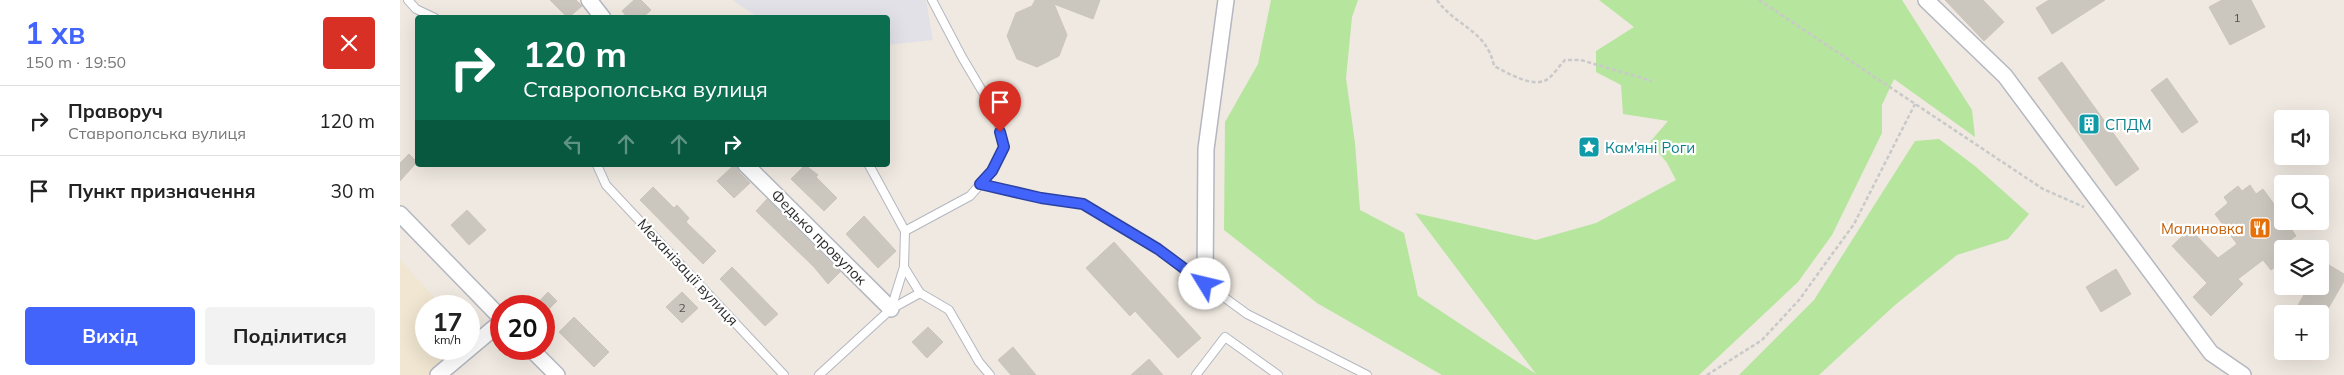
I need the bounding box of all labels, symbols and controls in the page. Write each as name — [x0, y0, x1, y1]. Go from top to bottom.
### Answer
house number: 1 — [2233, 10, 2241, 25]
text: 1 хв — [25, 14, 85, 52]
button: close — [323, 17, 375, 69]
text: 120 m — [523, 32, 627, 76]
icon: right — [440, 35, 505, 100]
text: 150 m · 19:50 — [25, 52, 126, 72]
text: Ставрополська вулиця — [523, 75, 768, 103]
pin — [979, 81, 1021, 132]
icon: arrive — [986, 88, 1014, 116]
text: Праворуч — [68, 99, 163, 123]
icon: right — [25, 107, 53, 135]
text: 120 m — [319, 109, 375, 133]
map controls — [2274, 110, 2329, 360]
button: sound — [2274, 110, 2329, 165]
building icon: СПДМ — [2077, 112, 2101, 136]
place label: СПДМ — [2105, 115, 2152, 134]
text: Ставрополська вулиця — [68, 123, 246, 143]
icon: left — [559, 130, 587, 158]
icon: ahead — [612, 130, 640, 158]
icon: ahead — [665, 130, 693, 158]
icon: right — [718, 130, 746, 158]
place icon: Кам'яні Роги — [1577, 135, 1601, 159]
place label: Кам'яні Роги — [1605, 138, 1695, 157]
button: search — [2274, 175, 2329, 230]
icon: arrive — [25, 177, 53, 205]
text: Пункт призначення — [68, 179, 256, 203]
text: 30 m — [331, 179, 375, 203]
street label: Федько провулок — [767, 185, 872, 290]
street label: Механізації вулиця — [634, 215, 742, 329]
restaurant icon: Малиновка — [2248, 216, 2272, 240]
place label: Малиновка — [2161, 219, 2244, 238]
button: layers — [2274, 240, 2329, 295]
position arrow — [1178, 257, 1230, 309]
speed limit sign: 20 — [490, 295, 555, 360]
house number: 2 — [678, 300, 686, 315]
button: + — [2274, 305, 2329, 360]
text: 17 — [432, 306, 463, 337]
button: Вихід — [25, 307, 195, 365]
button: Поділитися — [205, 307, 375, 365]
text: km/h — [434, 332, 461, 347]

